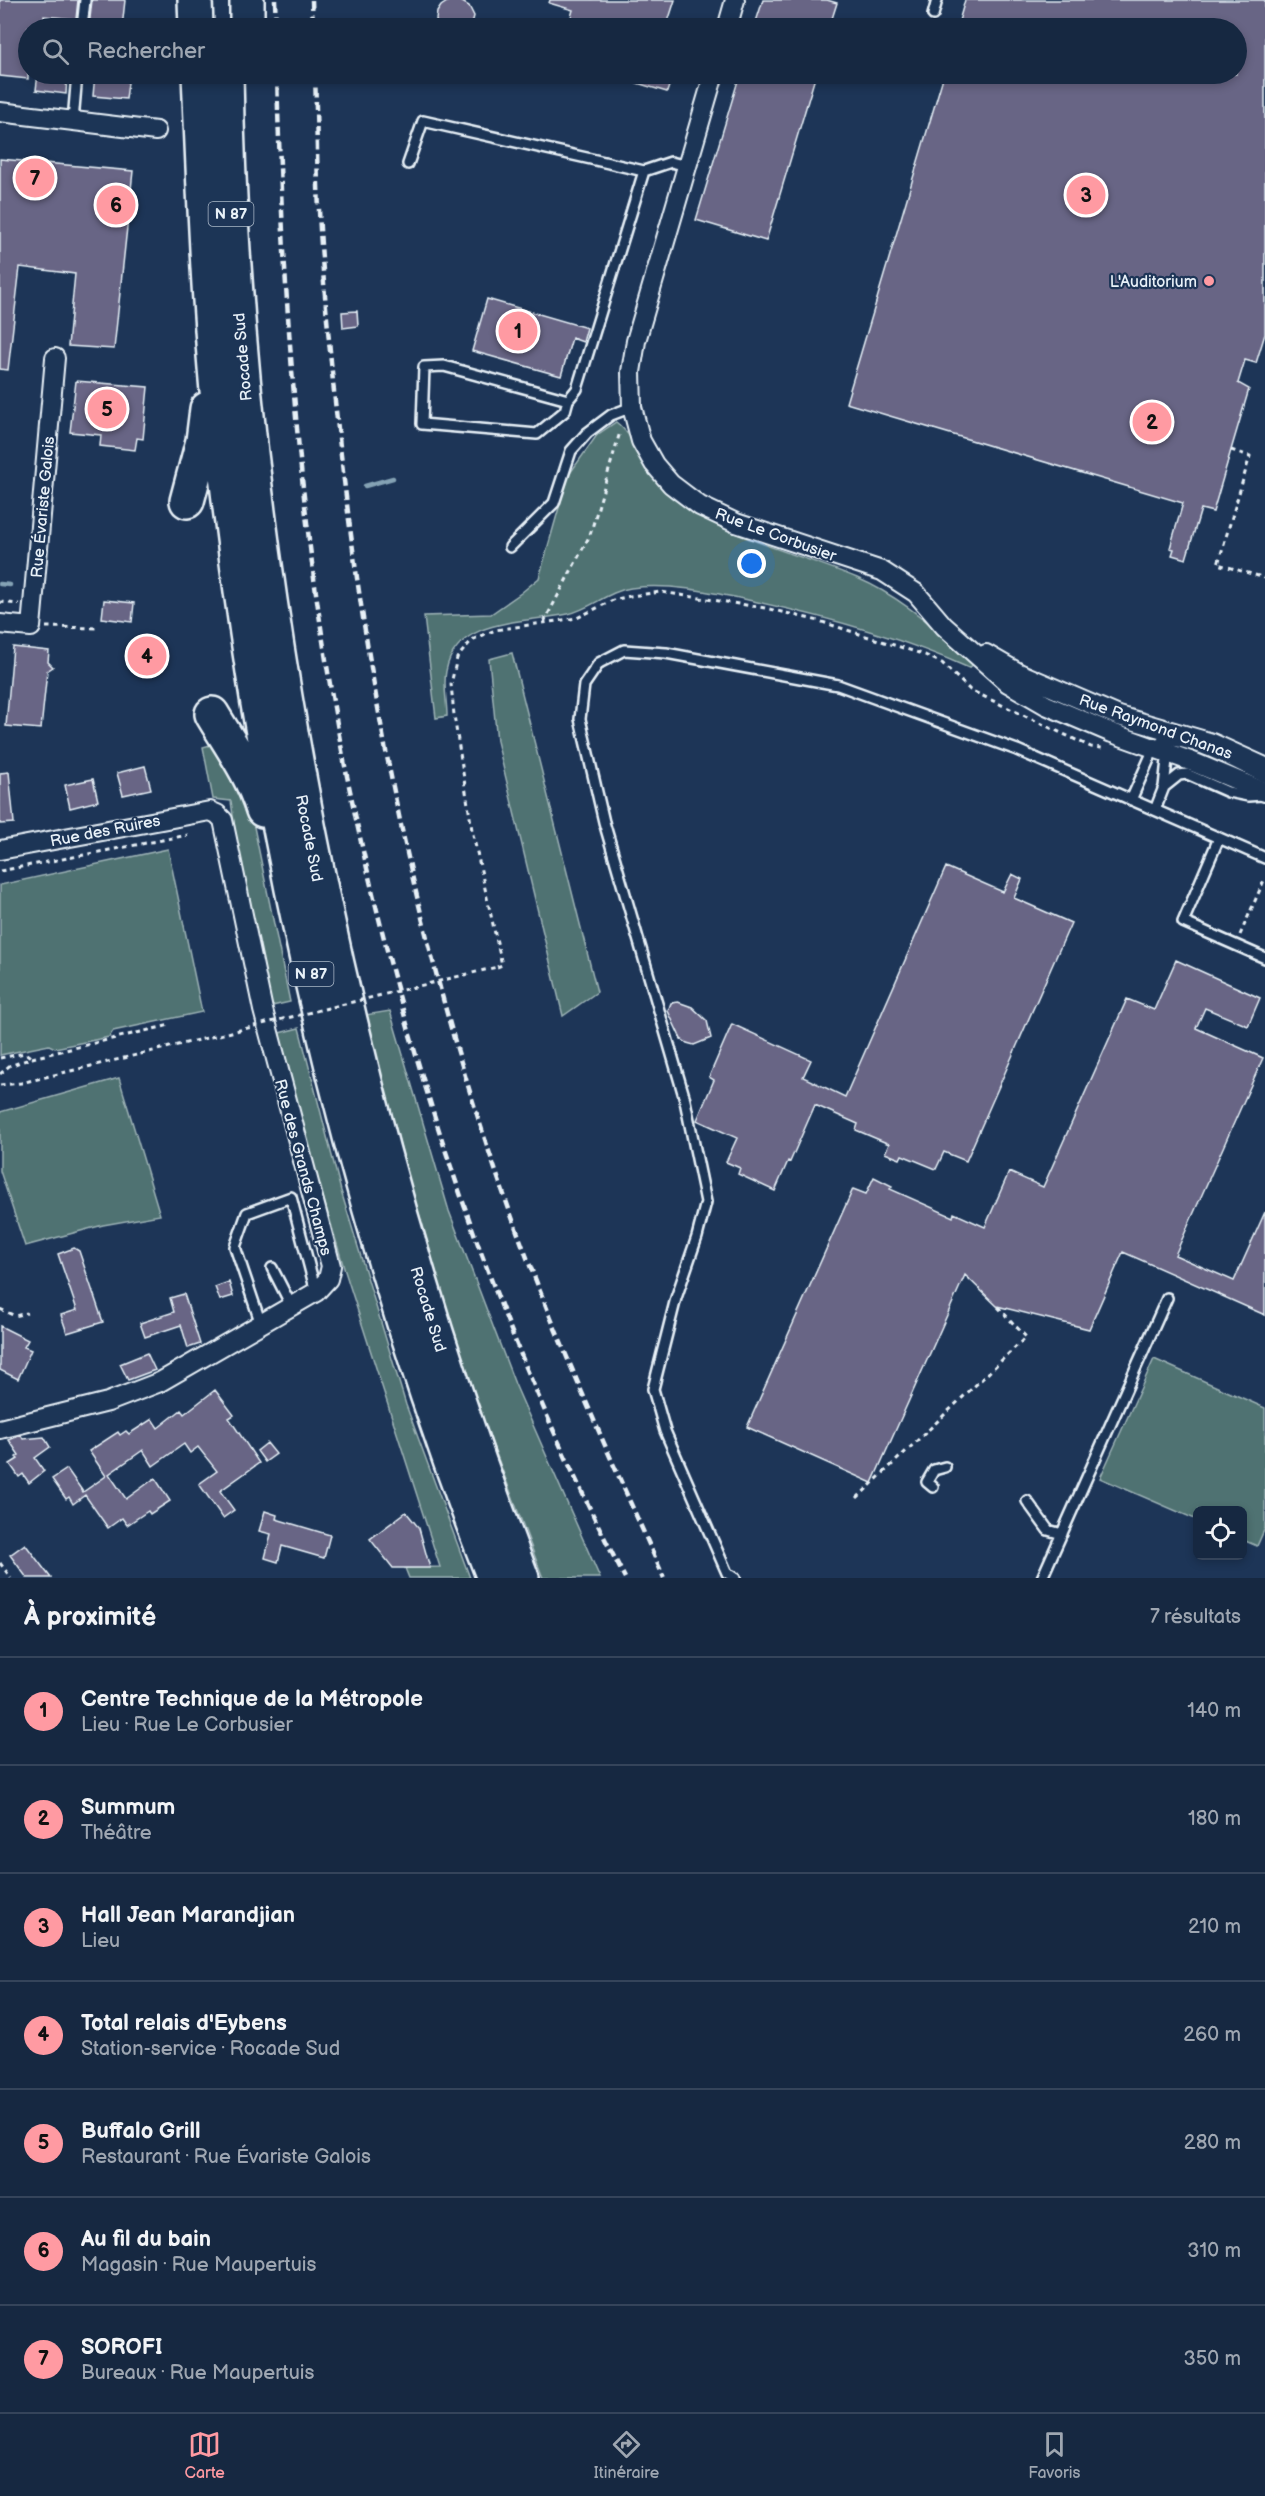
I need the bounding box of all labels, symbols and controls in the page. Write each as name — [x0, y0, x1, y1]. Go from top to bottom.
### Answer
search box — [18, 18, 1247, 84]
icon: search — [39, 35, 72, 68]
text: Rechercher — [87, 38, 205, 65]
pin: 7 — [15, 156, 54, 201]
pin: 3 — [1066, 172, 1106, 218]
pin: 6 — [96, 182, 136, 228]
road number: N 87 — [208, 202, 254, 226]
place label: L'Auditorium — [1110, 273, 1197, 292]
marker: L'Auditorium — [1202, 274, 1216, 288]
pin: 1 — [498, 308, 538, 354]
street label: Rocade Sud — [230, 312, 257, 402]
pin: 5 — [88, 386, 126, 432]
pin: 2 — [1132, 400, 1172, 444]
street label: Rue Évariste Galois — [26, 435, 59, 579]
street label: Rue Le Corbusier — [712, 505, 839, 566]
your location — [737, 549, 766, 578]
pin: 4 — [128, 634, 166, 678]
street label: Rue Raymond Chanas — [1076, 691, 1235, 764]
street label: Rocade Sud — [291, 793, 326, 884]
street label: Rue des Ruires — [49, 811, 162, 851]
road number: N 87 — [288, 962, 334, 986]
street label: Rue des Grands Champs — [270, 1077, 335, 1258]
street label: Rocade Sud — [406, 1264, 450, 1355]
map controls — [1193, 1506, 1247, 1560]
button: locate — [1193, 1506, 1247, 1560]
text: À proximité — [24, 1602, 156, 1633]
text: 7 résultats — [1150, 1605, 1241, 1629]
text: Centre Technique de la Métropole — [81, 1686, 423, 1713]
text: 1 — [39, 1699, 48, 1723]
text: 140 m — [1187, 1699, 1241, 1723]
text: Lieu · Rue Le Corbusier — [81, 1713, 293, 1737]
text: Summum — [81, 1794, 175, 1821]
text: 2 — [38, 1807, 49, 1831]
text: 180 m — [1188, 1807, 1241, 1831]
text: Théâtre — [81, 1821, 152, 1845]
text: Hall Jean Marandjian — [81, 1902, 295, 1929]
text: 3 — [38, 1915, 49, 1939]
text: 210 m — [1188, 1915, 1241, 1939]
text: Lieu — [81, 1929, 120, 1953]
text: Total relais d'Eybens — [81, 2010, 287, 2037]
text: 4 — [38, 2023, 49, 2047]
text: 260 m — [1183, 2023, 1241, 2047]
text: Station-service · Rocade Sud — [81, 2037, 340, 2061]
text: Buffalo Grill — [81, 2118, 201, 2145]
text: 5 — [38, 2131, 49, 2155]
text: 280 m — [1184, 2131, 1241, 2155]
text: Restaurant · Rue Évariste Galois — [81, 2145, 371, 2169]
text: Au fil du bain — [81, 2226, 211, 2253]
text: 6 — [37, 2239, 50, 2263]
text: 310 m — [1187, 2239, 1241, 2263]
text: Magasin · Rue Maupertuis — [81, 2253, 316, 2277]
text: SOROFI — [81, 2334, 162, 2361]
text: 7 — [38, 2347, 49, 2371]
text: 350 m — [1184, 2347, 1241, 2371]
text: Bureaux · Rue Maupertuis — [81, 2361, 314, 2385]
tab: Carte — [185, 2428, 225, 2483]
tab: Itinéraire — [594, 2428, 659, 2483]
tab: Favoris — [1028, 2428, 1080, 2483]

